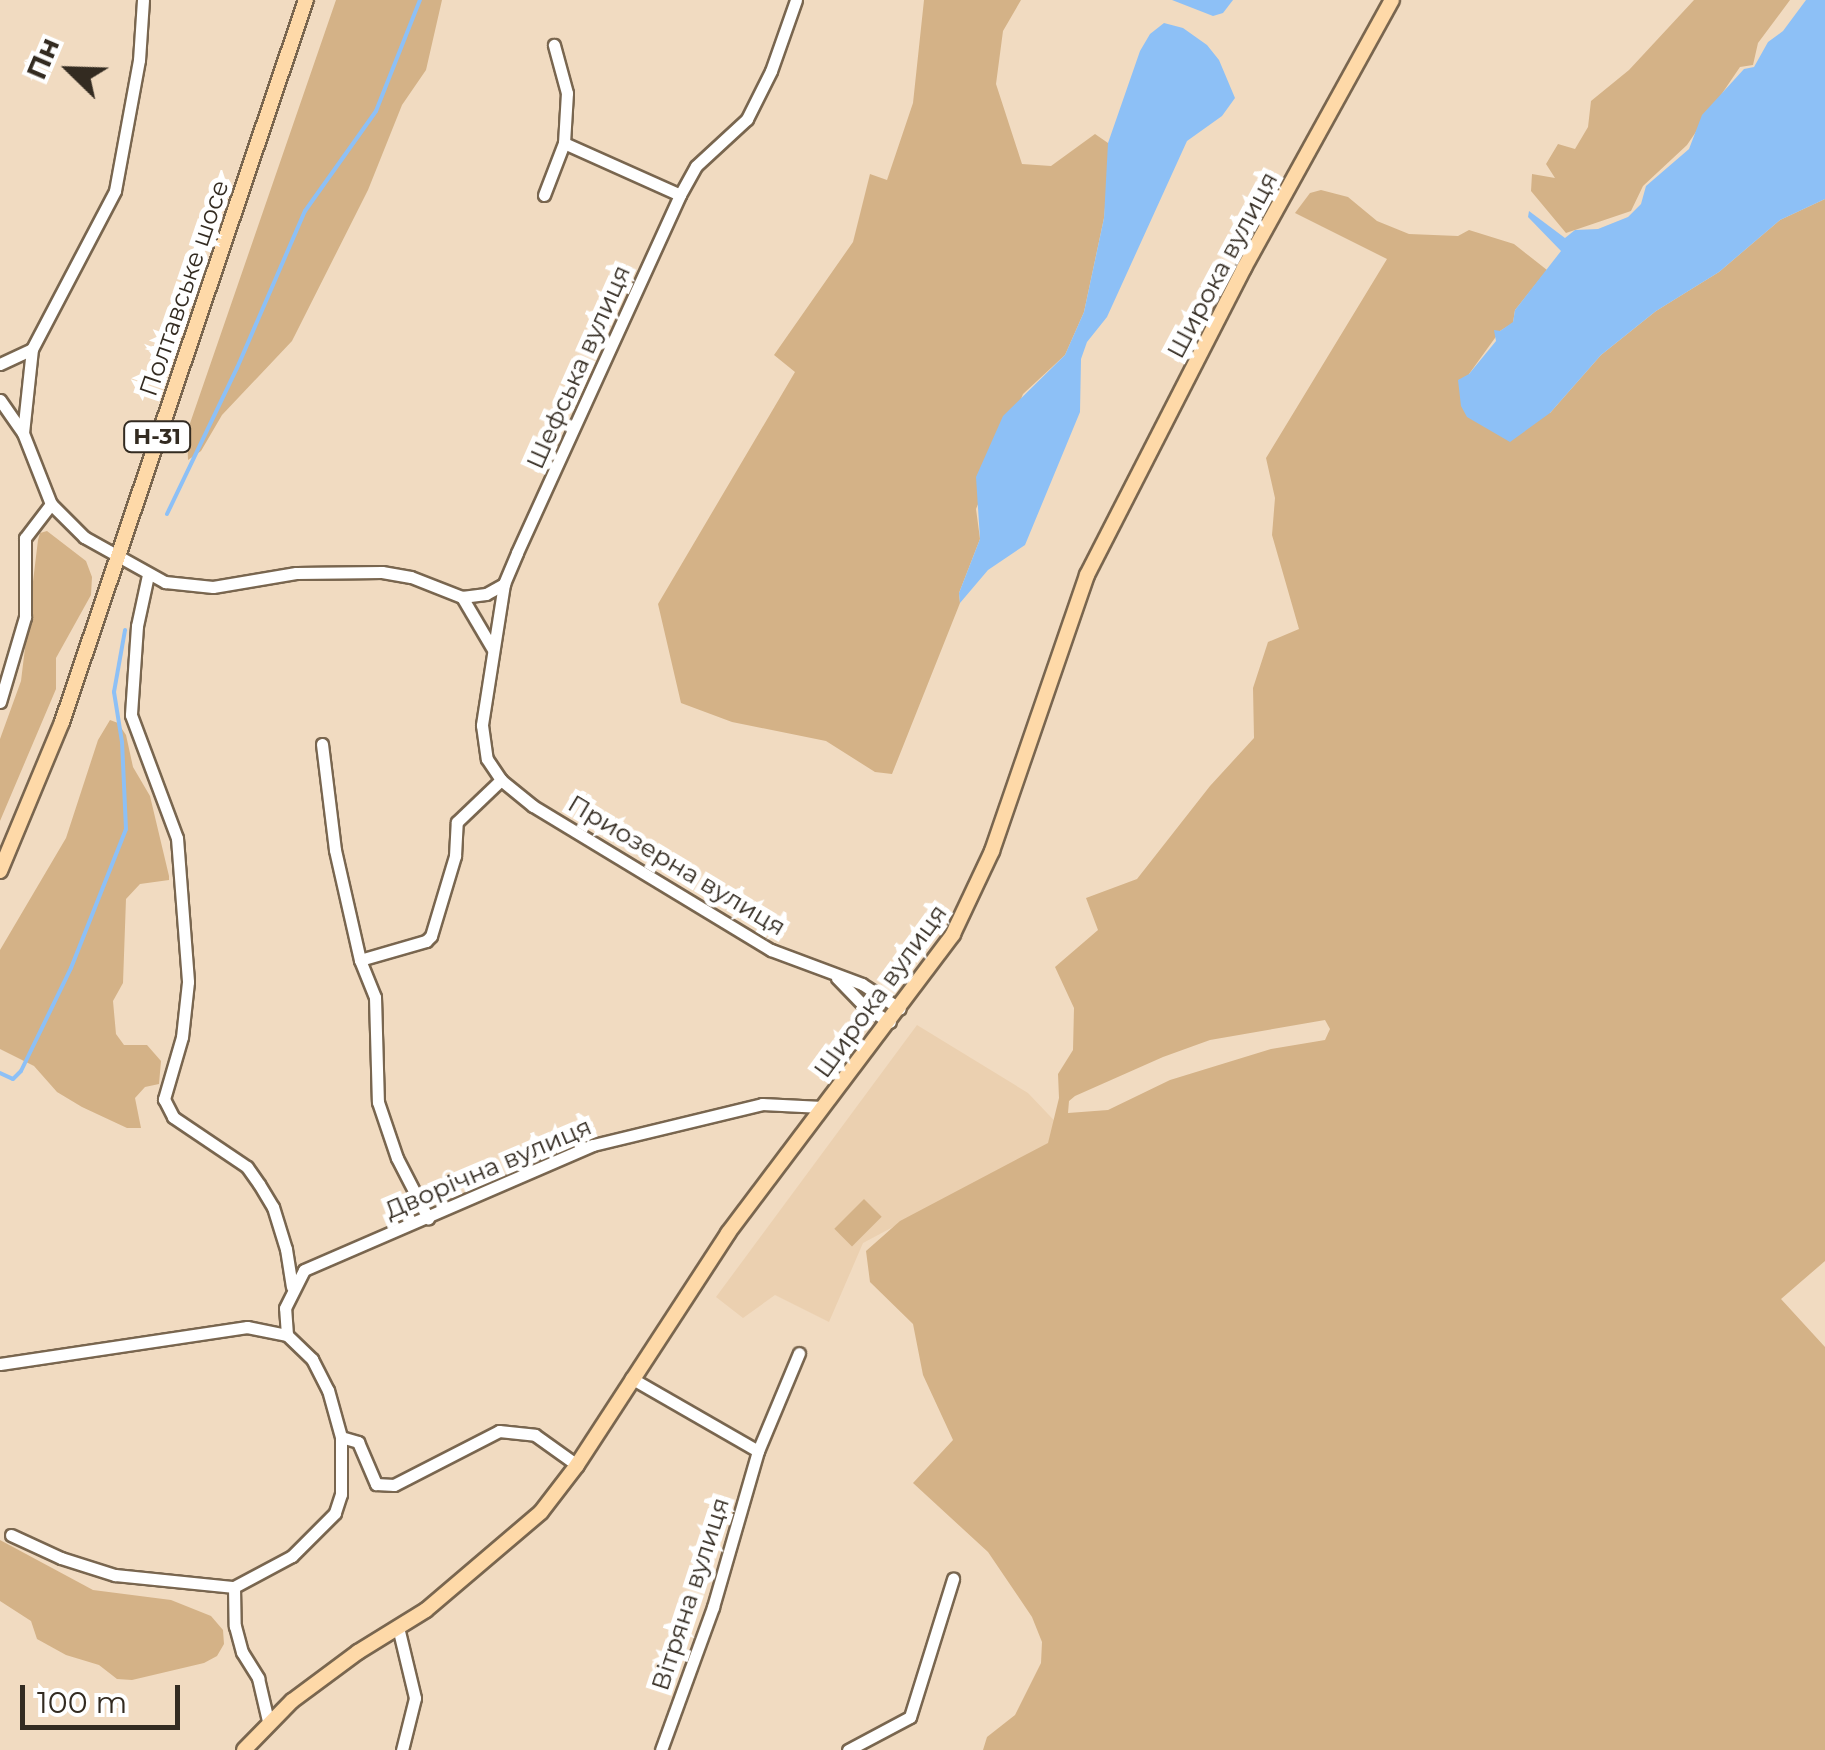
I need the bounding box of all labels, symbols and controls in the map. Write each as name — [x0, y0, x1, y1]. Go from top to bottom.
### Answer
north arrow — [20, 20, 120, 120]
text: Пн — [18, 32, 66, 84]
street label: Широка вулиця — [1160, 167, 1284, 363]
street label: Полтавське шосе — [133, 176, 235, 400]
street label: Шефська вулиця — [520, 261, 636, 473]
road number: Н-31 — [122, 420, 192, 454]
street label: Приозерна вулиця — [563, 788, 791, 942]
street label: Широка вулиця — [807, 899, 953, 1083]
street label: Дворічна вулиця — [380, 1111, 596, 1225]
street label: Вітряна вулиця — [645, 1494, 735, 1694]
scale bar — [25, 1665, 185, 1727]
text: 100 m — [37, 1684, 127, 1721]

